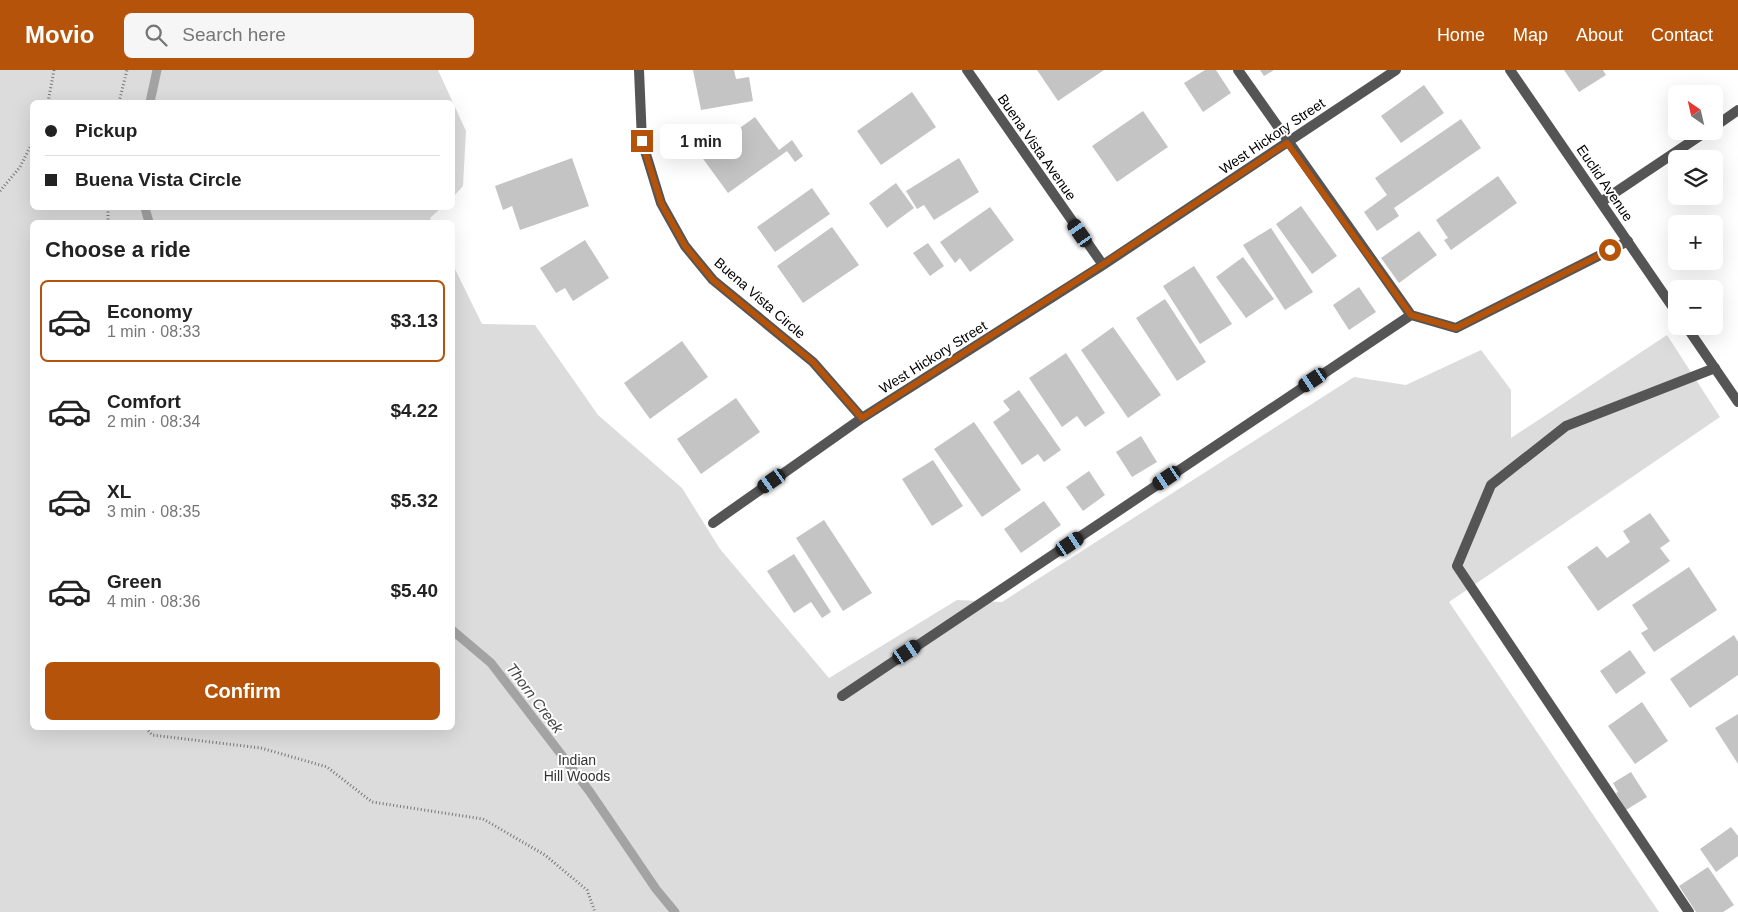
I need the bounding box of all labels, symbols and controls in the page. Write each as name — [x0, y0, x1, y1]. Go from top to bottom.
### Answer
search box — [124, 13, 474, 58]
text: Movio — [25, 21, 94, 48]
icon: search — [142, 21, 170, 49]
text: Search here — [182, 24, 286, 45]
text: Home — [1437, 25, 1485, 45]
text: Map — [1513, 25, 1548, 45]
text: About — [1576, 25, 1623, 45]
text: Contact — [1651, 25, 1713, 45]
north arrow — [1668, 85, 1722, 140]
map controls — [1668, 85, 1723, 335]
street label: Buena Vista Avenue — [994, 91, 1080, 203]
street label: West Hickory Street — [1216, 95, 1328, 177]
text: Pickup — [75, 120, 137, 141]
callout: 1 min — [660, 124, 742, 158]
route end — [631, 130, 653, 152]
text: 1 min — [680, 133, 722, 150]
street label: Euclid Avenue — [1574, 142, 1636, 224]
button: layers — [1668, 150, 1723, 205]
text: Buena Vista Circle — [75, 169, 242, 190]
button: + — [1668, 215, 1723, 270]
car — [1065, 216, 1094, 250]
text: Choose a ride — [45, 237, 190, 262]
route start — [1599, 239, 1621, 261]
street label: Buena Vista Circle — [711, 254, 809, 342]
button: − — [1668, 280, 1723, 335]
icon: car — [47, 299, 92, 344]
text: Economy — [107, 301, 193, 322]
text: $3.13 — [390, 310, 438, 331]
street label: West Hickory Street — [876, 317, 990, 396]
text: 1 min · 08:33 — [107, 323, 200, 340]
car — [1296, 365, 1329, 395]
icon: car — [47, 389, 92, 434]
text: Comfort — [107, 391, 181, 412]
text: $4.22 — [390, 400, 438, 421]
text: 2 min · 08:34 — [107, 413, 200, 430]
car — [1150, 463, 1183, 493]
car — [755, 466, 788, 496]
icon: car — [47, 479, 92, 524]
text: XL — [107, 481, 131, 502]
text: $5.32 — [390, 490, 438, 511]
text: 3 min · 08:35 — [107, 503, 200, 520]
car — [1053, 529, 1086, 559]
icon: car — [47, 569, 92, 614]
text: Green — [107, 571, 162, 592]
text: $5.40 — [390, 580, 438, 601]
text: 4 min · 08:36 — [107, 593, 200, 610]
car — [890, 637, 923, 667]
water label: Thorn Creek — [503, 660, 568, 738]
button: Confirm — [45, 662, 440, 720]
park label: Indian Hill Woods — [544, 752, 610, 784]

